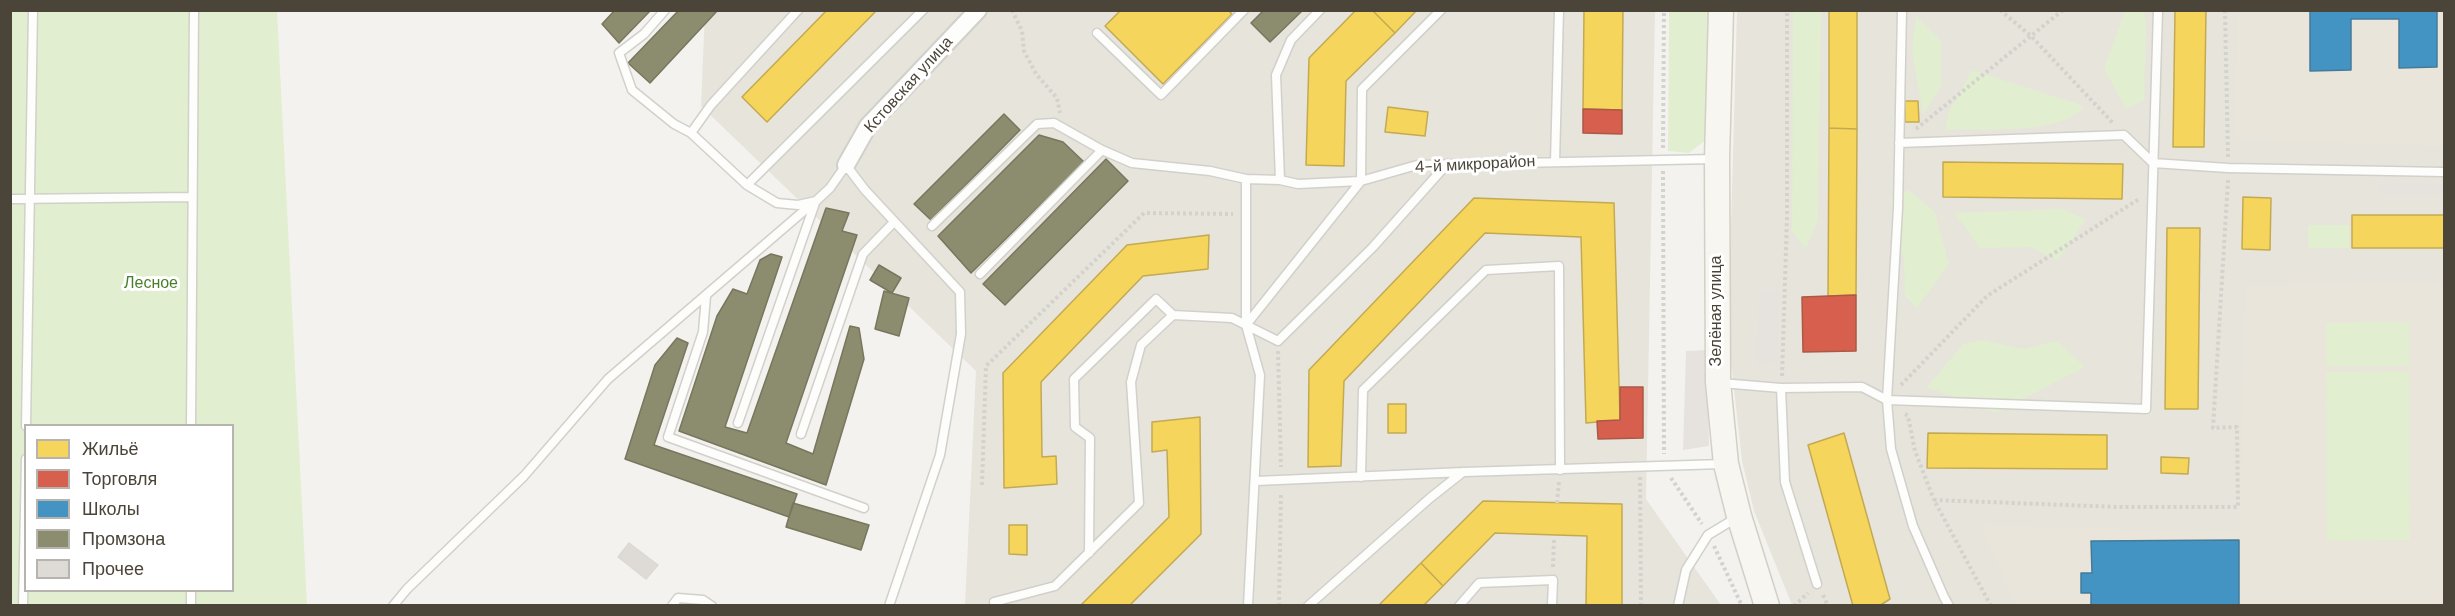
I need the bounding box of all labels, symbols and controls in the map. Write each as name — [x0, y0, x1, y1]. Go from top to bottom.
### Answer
street label: Кстовская улица — [861, 33, 957, 137]
street label: 4-й микрорайон — [1414, 152, 1536, 178]
street label: Зелёная улица — [1707, 256, 1727, 366]
park label: Лесное — [124, 274, 178, 294]
legend — [24, 424, 234, 592]
text: Жильё — [82, 437, 139, 461]
text: Торговля — [82, 467, 157, 491]
text: Школы — [82, 497, 140, 521]
text: Промзона — [82, 527, 165, 551]
text: Прочее — [82, 557, 144, 581]

